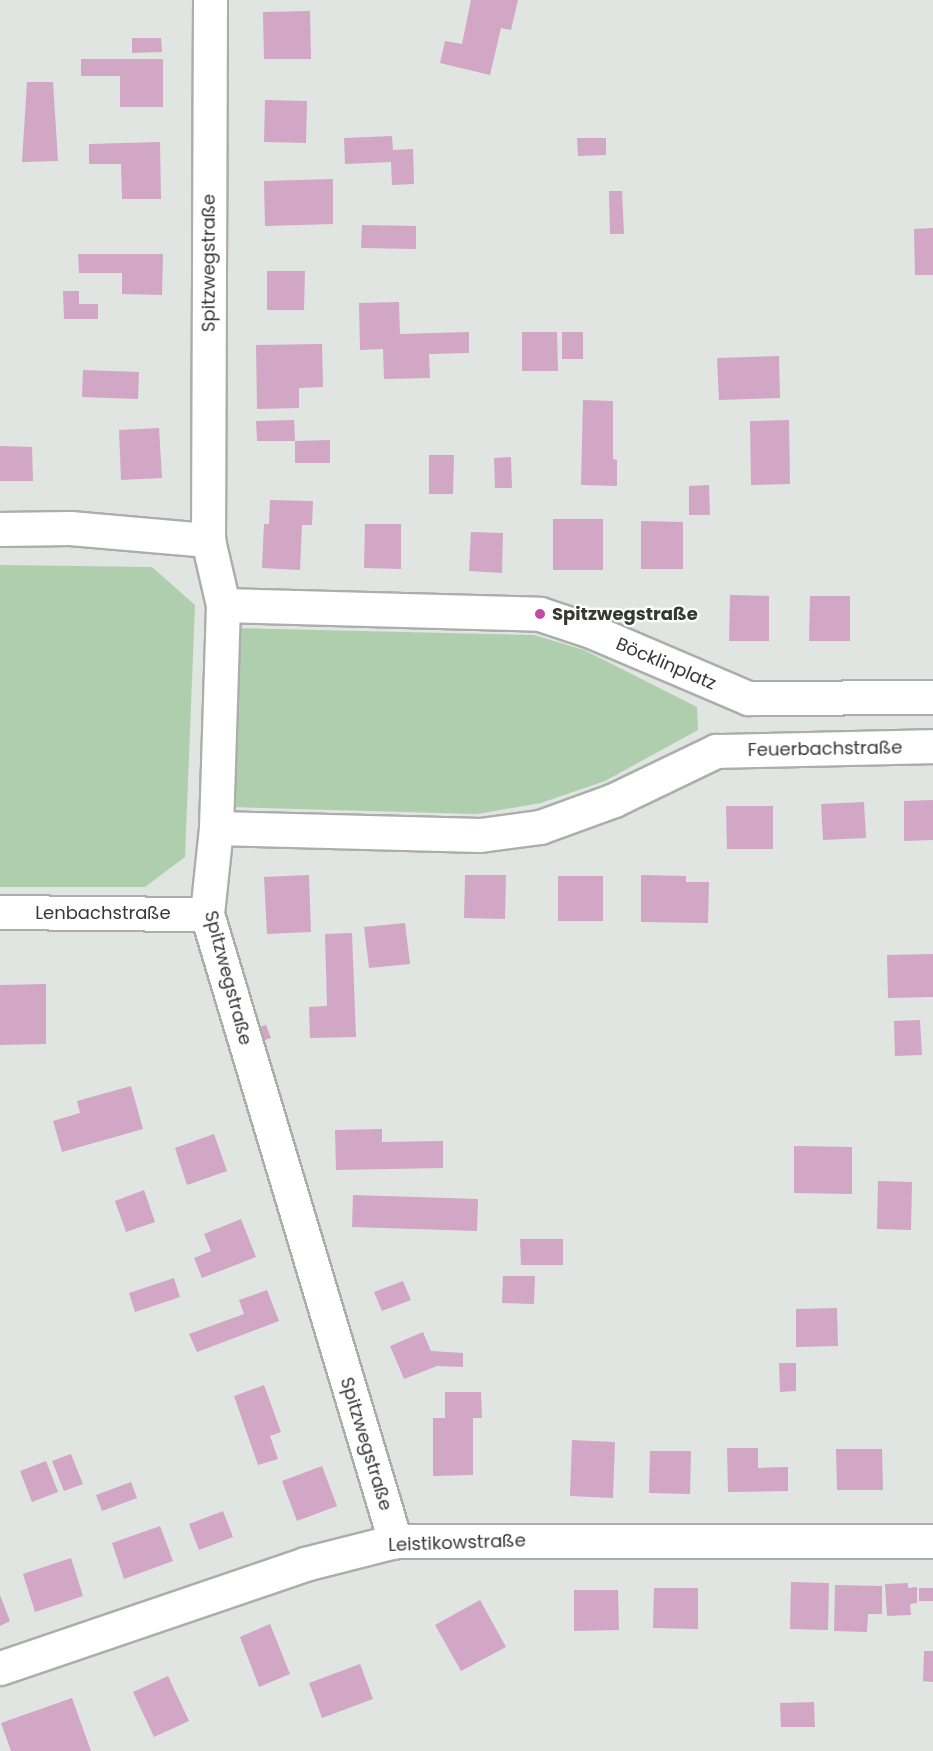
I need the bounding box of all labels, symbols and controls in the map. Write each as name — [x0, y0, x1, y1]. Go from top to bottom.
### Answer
street label: Spitzwegstraße — [198, 194, 220, 332]
place label: Spitzwegstraße — [552, 603, 698, 625]
marker: Spitzwegstraße — [533, 607, 547, 621]
street label: Böcklinplatz — [613, 633, 719, 695]
street label: Feuerbachstraße — [747, 737, 903, 761]
street label: Lenbachstraße — [35, 902, 171, 924]
street label: Spitzwegstraße — [200, 908, 256, 1048]
street label: Spitzwegstraße — [335, 1375, 397, 1513]
street label: Leistikowstraße — [388, 1530, 526, 1556]

